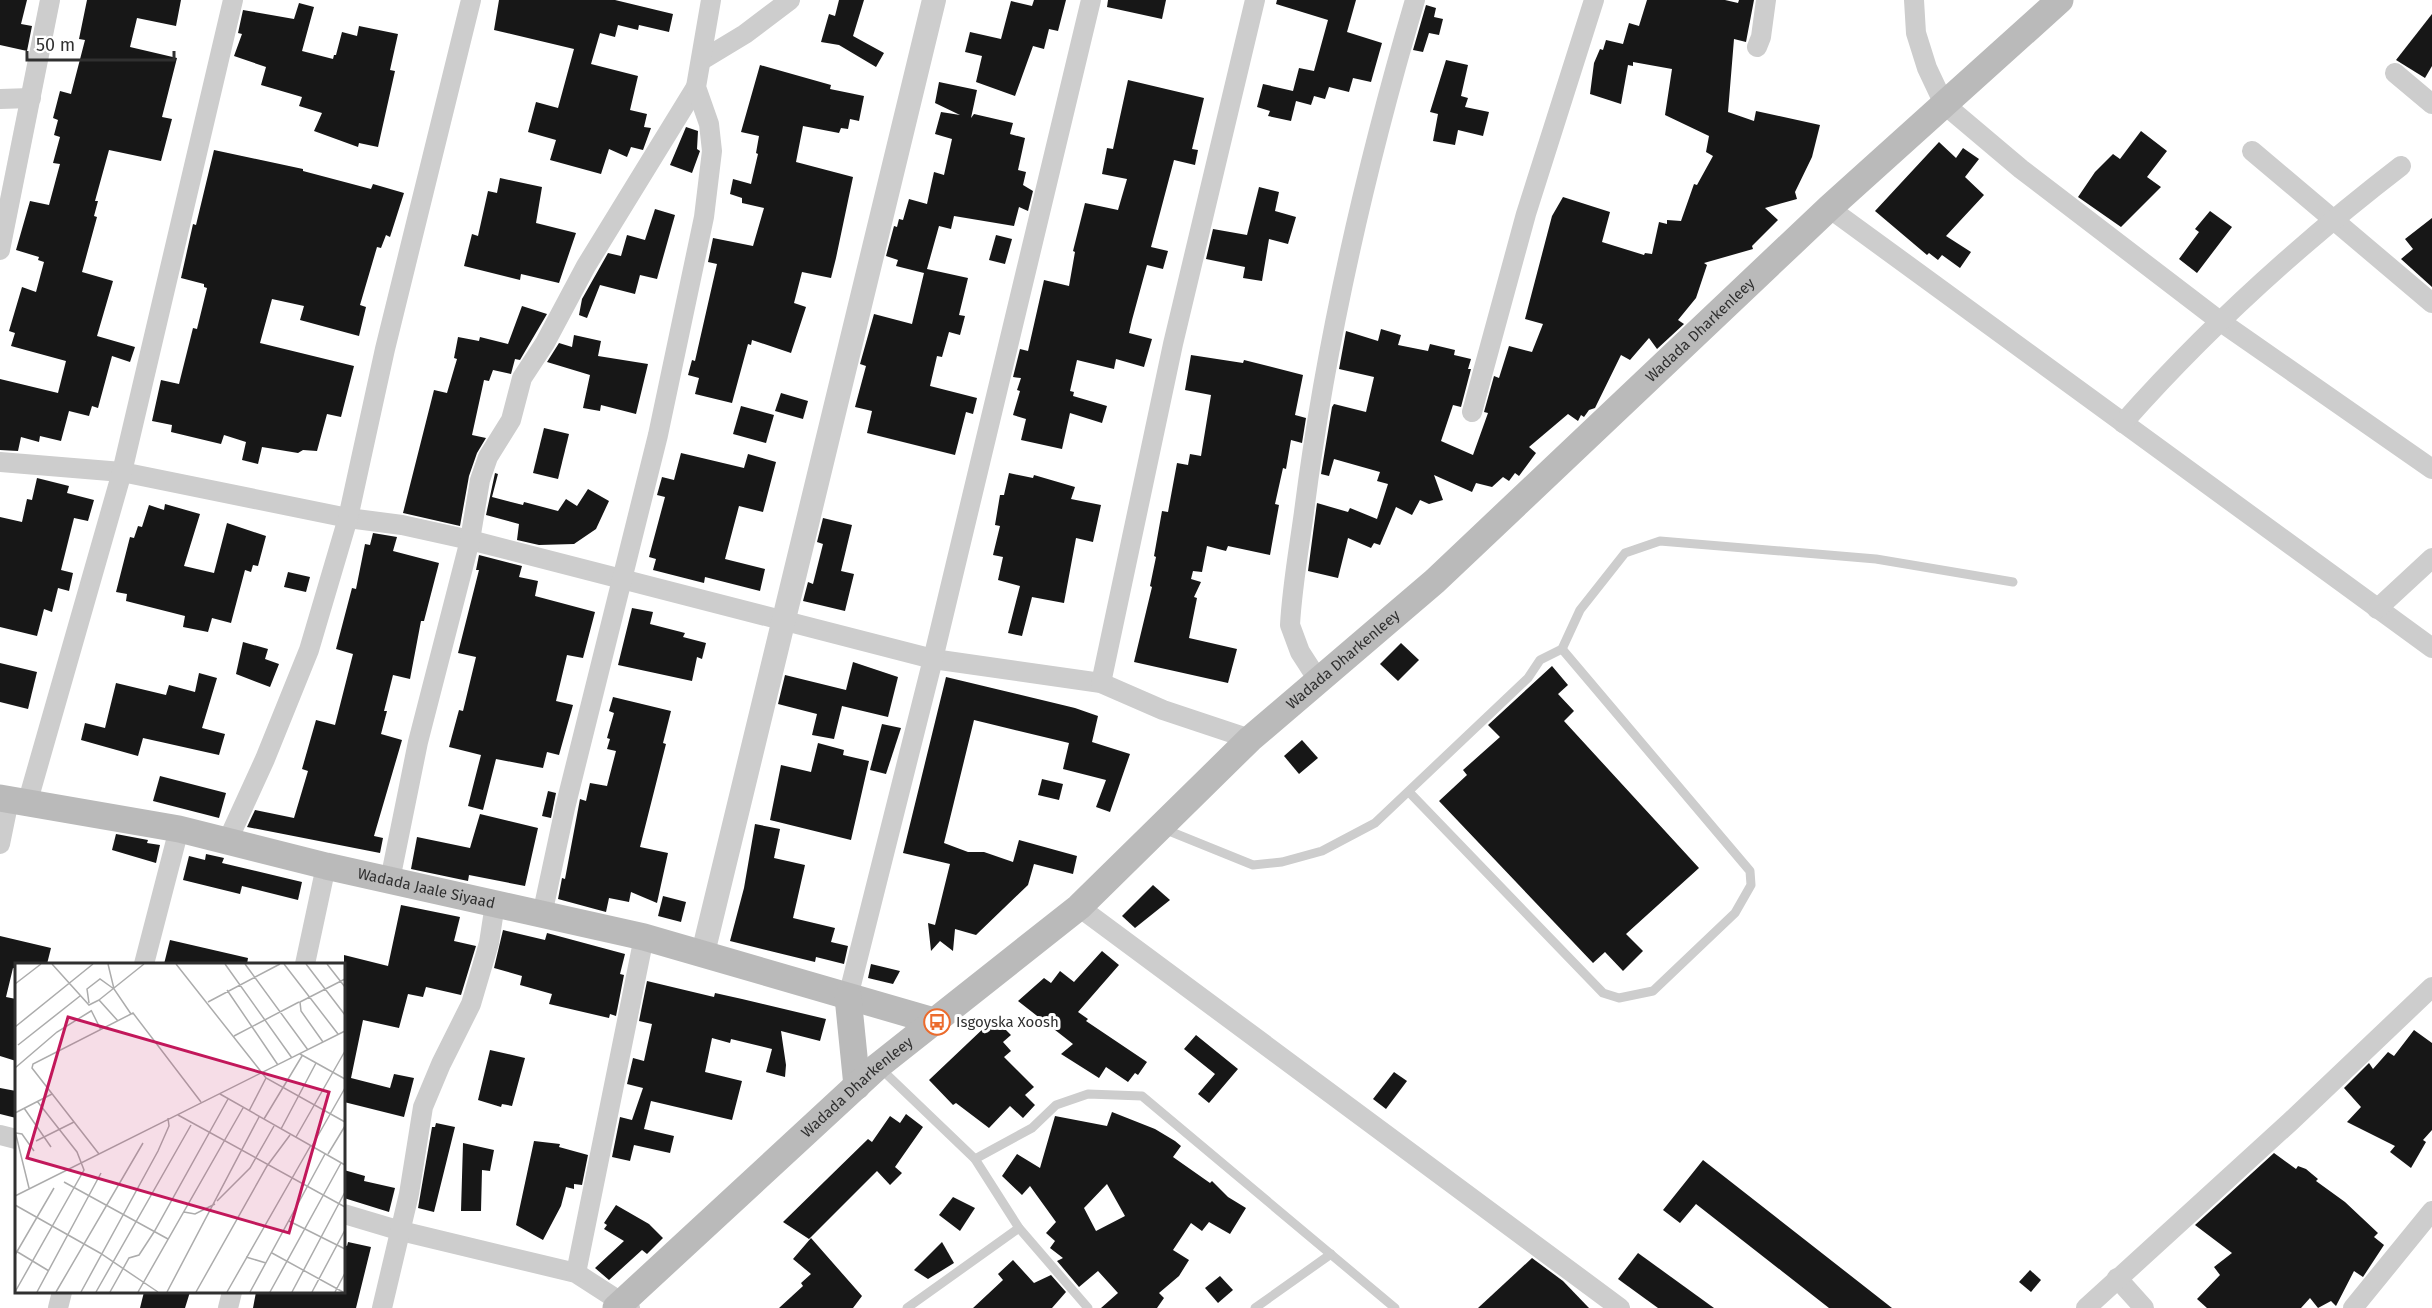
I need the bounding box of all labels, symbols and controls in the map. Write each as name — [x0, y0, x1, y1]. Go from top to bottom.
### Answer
scale bar — [27, 24, 174, 62]
text: 50 m — [36, 34, 75, 56]
street label: Wadada Dharkenleey — [1642, 274, 1759, 386]
street label: Wadada Dharkenleey — [1283, 606, 1404, 713]
street label: Wadada Jaale Siyaad — [356, 864, 497, 912]
inset map — [15, 963, 345, 1293]
bus stop icon: Isgoyska Xoosh — [922, 1007, 952, 1037]
place label: Isgoyska Xoosh — [956, 1013, 1059, 1031]
street label: Wadada Dharkenleey — [797, 1032, 917, 1141]

